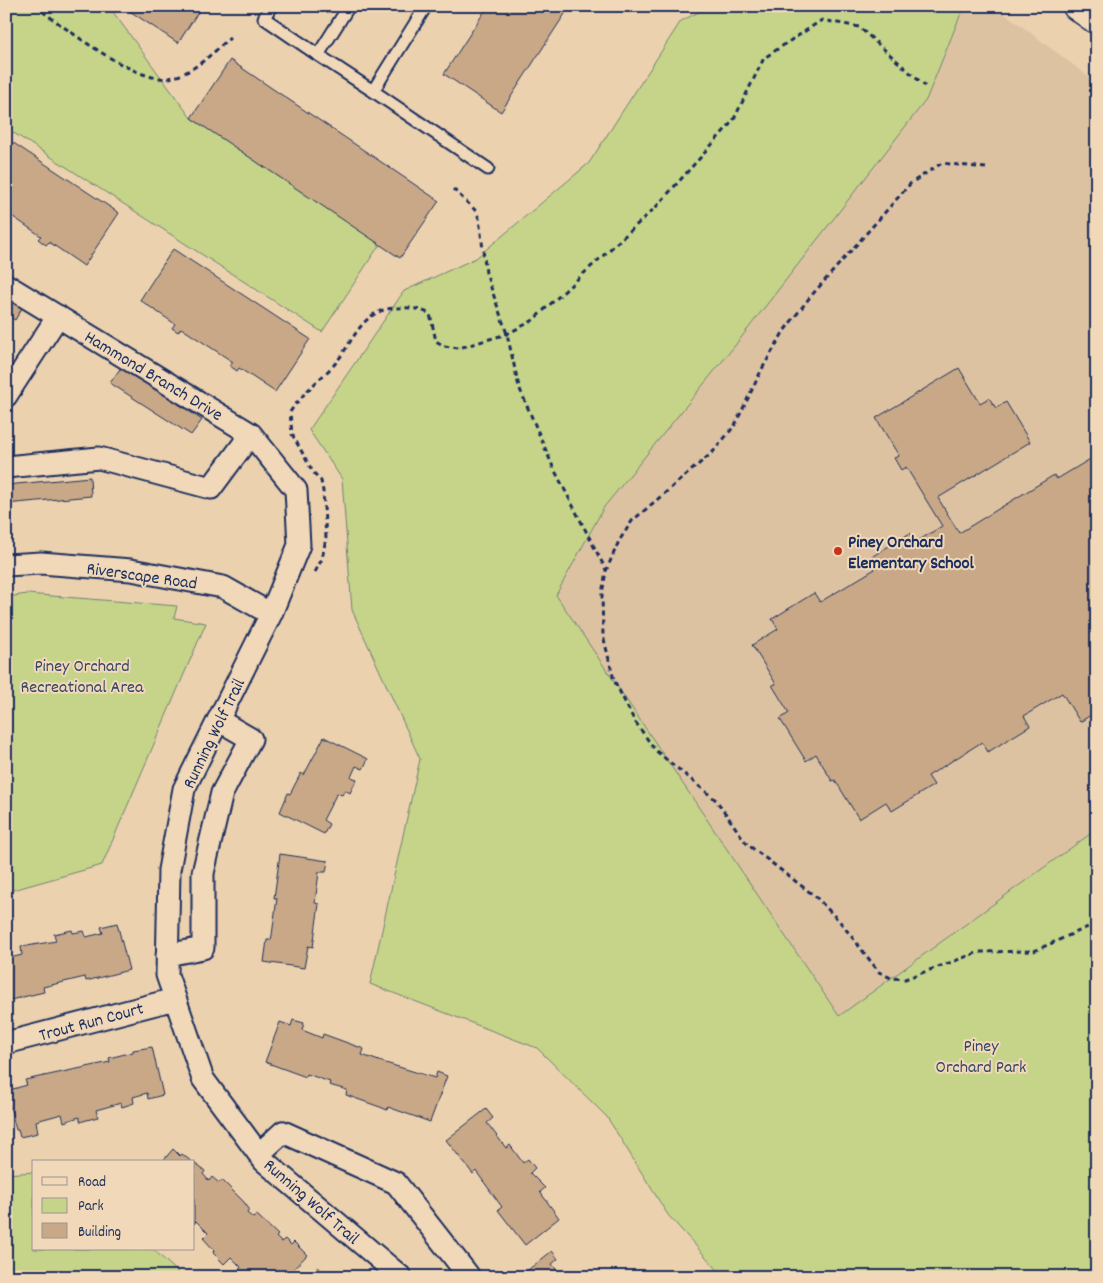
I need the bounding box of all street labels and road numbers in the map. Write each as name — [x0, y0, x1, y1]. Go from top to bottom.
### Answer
street label: Hammond Branch Drive — [79, 326, 227, 428]
street label: Riverscape Road — [85, 557, 199, 598]
street label: Running Wolf Trail — [178, 674, 253, 793]
street label: Trout Run Court — [37, 997, 147, 1049]
street label: Running Wolf Trail — [257, 1154, 364, 1252]

